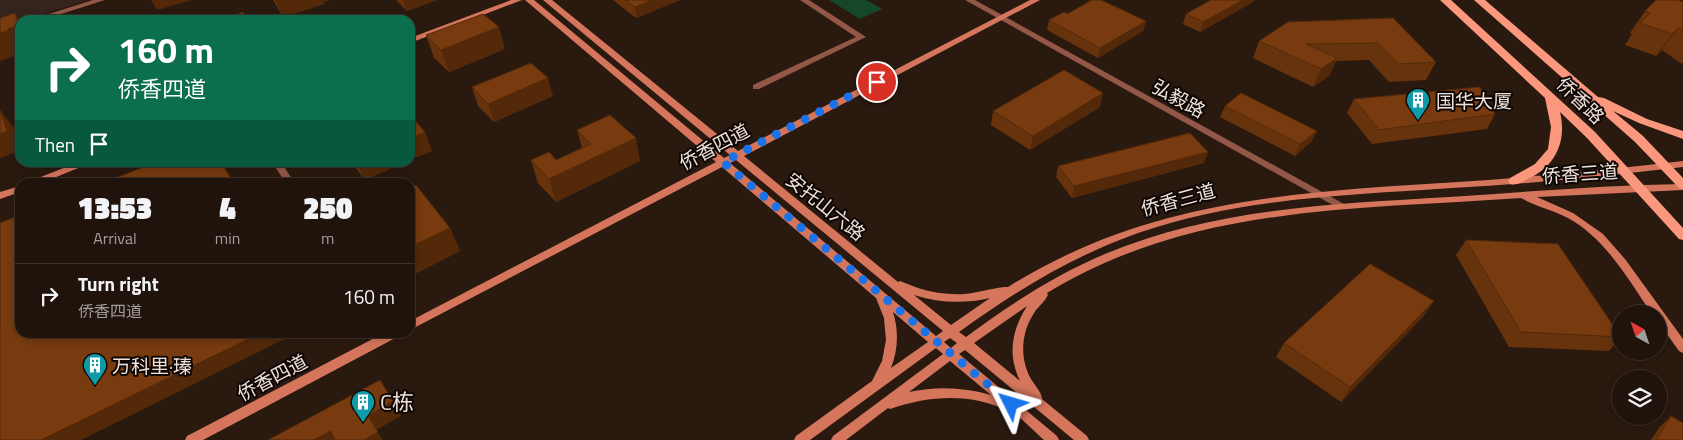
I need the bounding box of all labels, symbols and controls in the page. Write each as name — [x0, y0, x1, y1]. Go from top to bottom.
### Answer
text: 160 m — [118, 23, 214, 77]
icon: right — [35, 35, 100, 100]
pin — [856, 61, 898, 103]
icon: arrive — [863, 68, 891, 96]
street label: 侨香路 — [1550, 70, 1612, 130]
street label: 弘毅路 — [1147, 71, 1211, 125]
text: 侨香四道 — [118, 72, 206, 106]
place label: 国华大厦 — [1436, 86, 1512, 115]
building icon: 国华大厦 — [1405, 87, 1431, 121]
street label: 侨香四道 — [674, 115, 754, 177]
text: Then — [35, 130, 75, 159]
icon: arrive — [85, 130, 113, 158]
street label: 侨香三道 — [1541, 156, 1619, 190]
street label: 安托山六路 — [780, 165, 872, 247]
street label: 侨香三道 — [1138, 175, 1218, 223]
text: 13:53 — [78, 185, 152, 231]
text: 4 — [219, 185, 236, 231]
text: 250 — [303, 185, 352, 231]
text: Arrival — [93, 226, 137, 250]
text: min — [215, 226, 240, 250]
text: m — [321, 226, 334, 250]
text: Turn right — [78, 269, 159, 298]
icon: right — [35, 282, 63, 310]
text: 160 m — [343, 282, 395, 311]
text: 侨香四道 — [78, 299, 142, 323]
north arrow — [1612, 305, 1668, 360]
map controls — [1612, 305, 1667, 425]
street label: 侨香四道 — [232, 346, 312, 408]
place label: 万科里·瑧 — [112, 351, 192, 380]
building icon: 万科里·瑧 — [82, 352, 108, 386]
button: layers — [1612, 370, 1667, 425]
position arrow — [984, 377, 1036, 429]
place label: C栋 — [380, 385, 414, 419]
building icon: C栋 — [350, 389, 376, 423]

